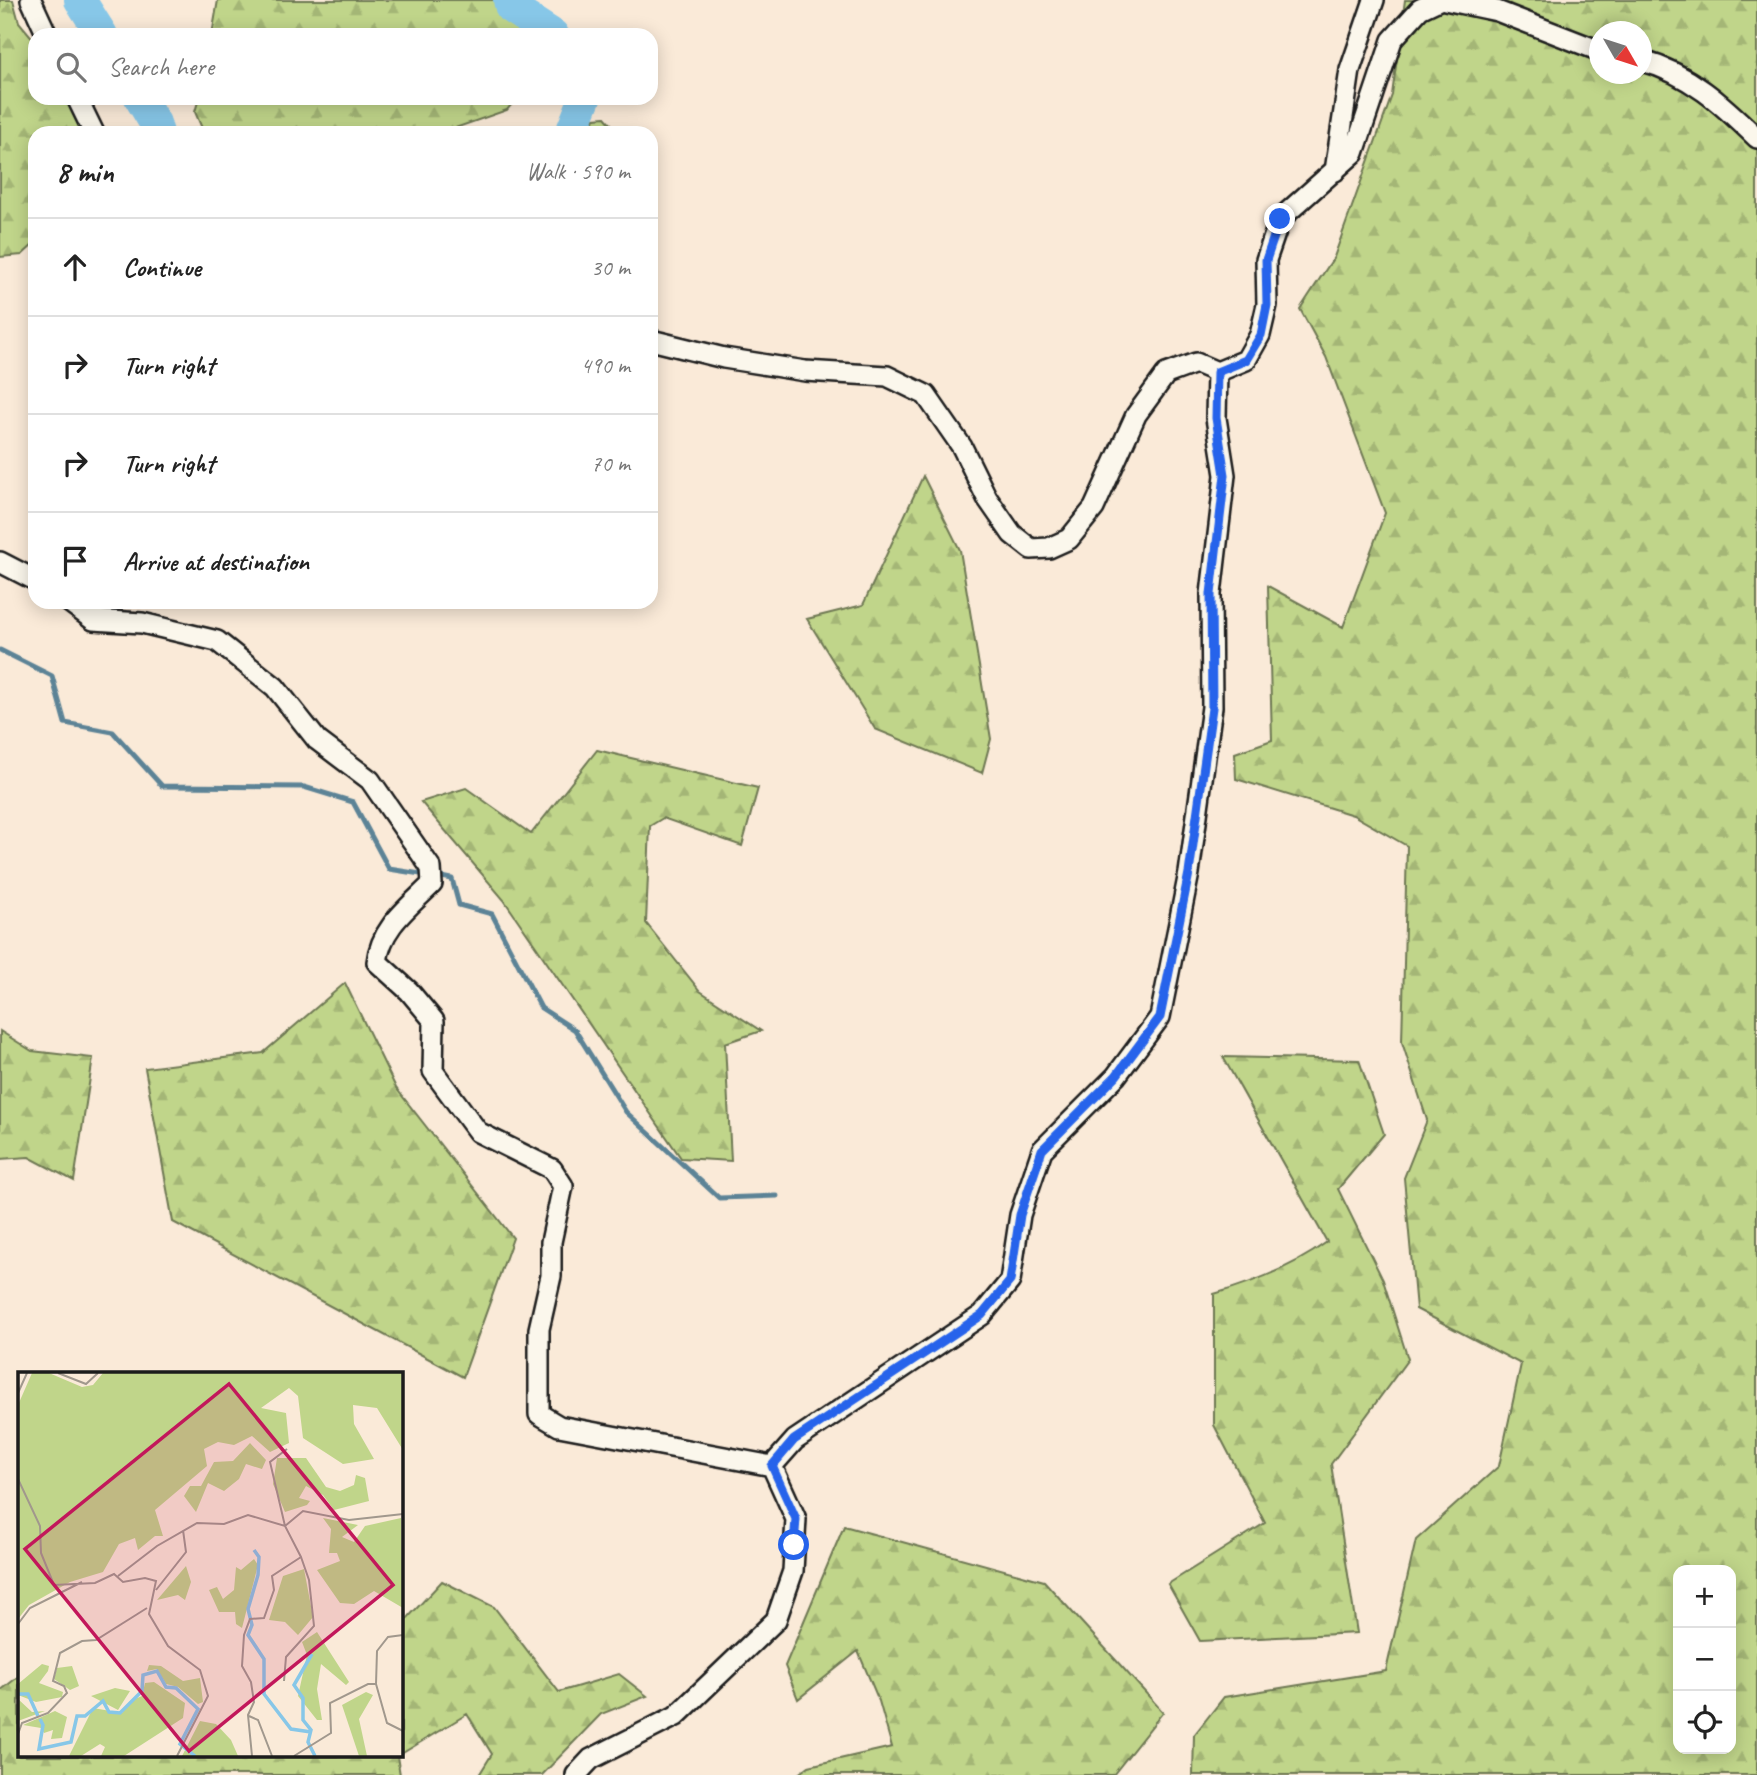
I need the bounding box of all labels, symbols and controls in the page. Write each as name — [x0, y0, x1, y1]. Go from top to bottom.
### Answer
north arrow — [1589, 21, 1652, 84]
search box — [28, 28, 658, 105]
icon: search — [52, 48, 90, 86]
text: Search here — [108, 50, 214, 83]
text: 8 min — [56, 153, 113, 191]
text: Walk · 590 m — [526, 157, 630, 186]
route end — [1264, 203, 1295, 234]
icon: ahead — [56, 248, 94, 286]
text: Continue — [123, 251, 201, 284]
text: 30 m — [591, 253, 630, 282]
icon: right — [56, 346, 94, 384]
text: Turn right — [123, 349, 214, 382]
text: 490 m — [581, 351, 630, 380]
icon: right — [56, 444, 94, 482]
text: Turn right — [123, 447, 214, 480]
text: 70 m — [591, 449, 630, 478]
icon: arrive — [56, 542, 94, 580]
text: Arrive at destination — [123, 545, 309, 578]
inset map — [18, 1372, 402, 1758]
route start — [778, 1529, 809, 1560]
map controls — [1673, 1565, 1736, 1754]
button: + — [1673, 1565, 1736, 1628]
button: − — [1673, 1628, 1736, 1691]
button: locate — [1673, 1691, 1736, 1754]

